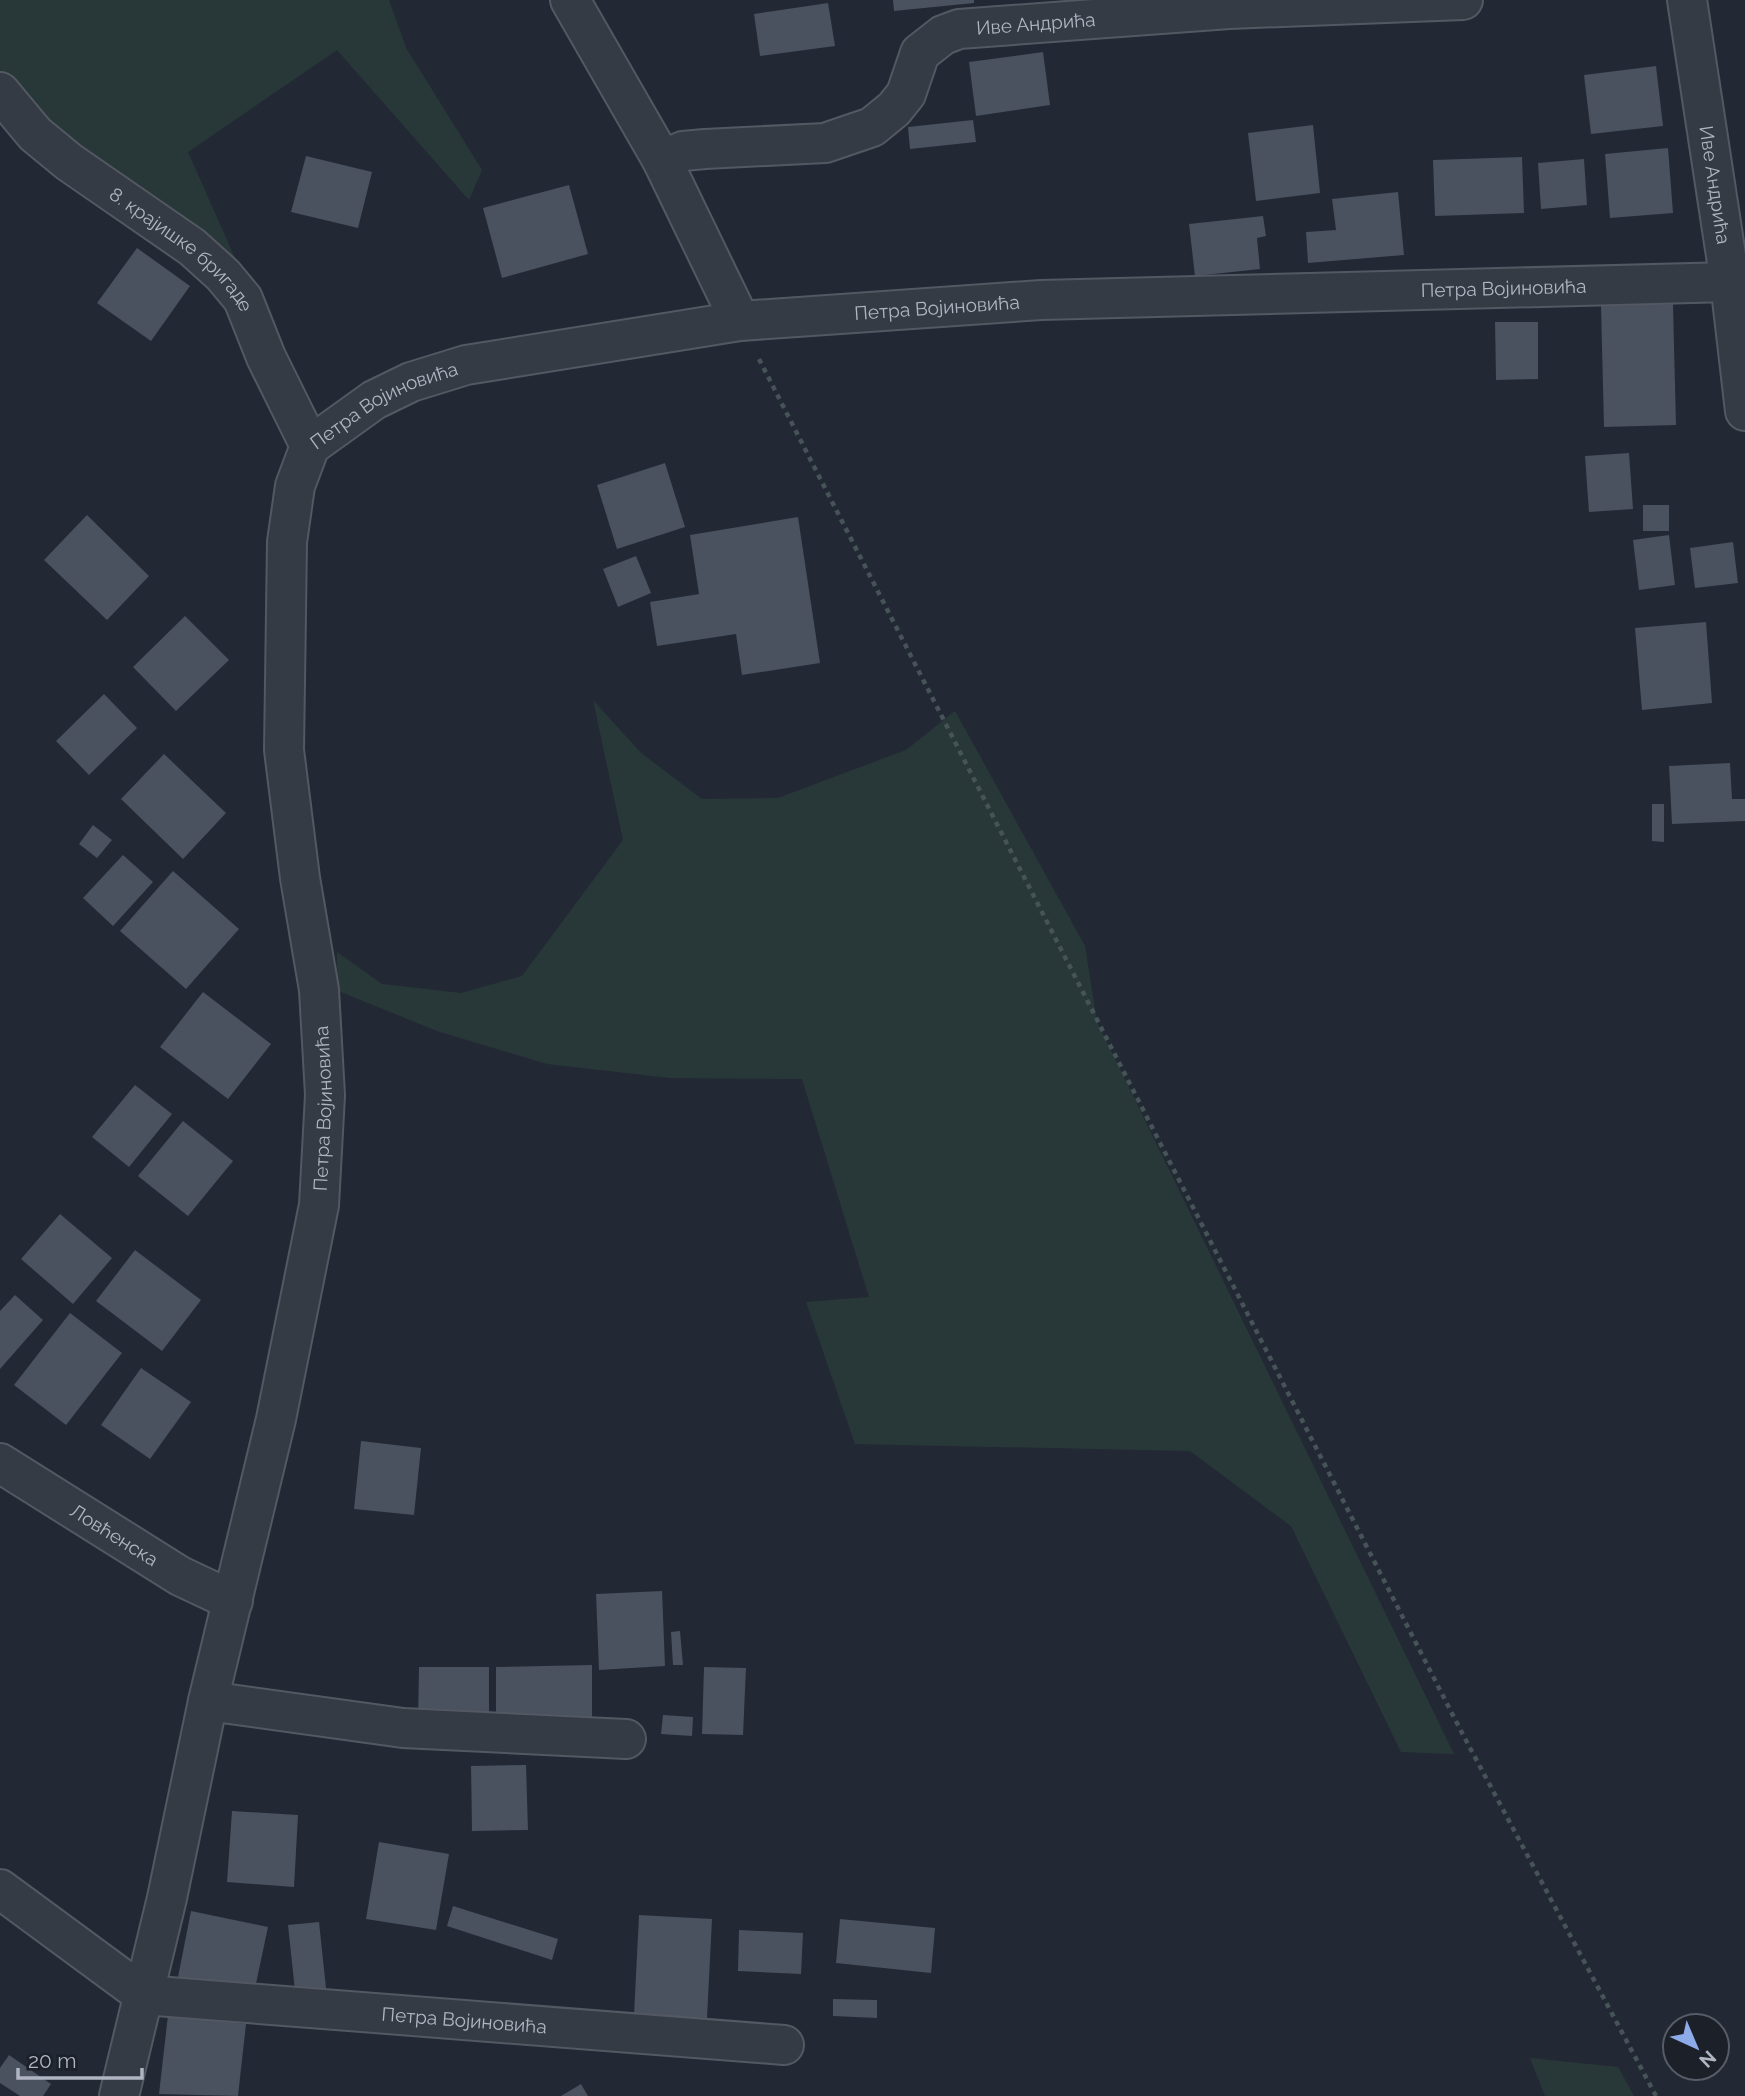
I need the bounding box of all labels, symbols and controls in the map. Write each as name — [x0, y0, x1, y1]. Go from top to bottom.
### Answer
street label: Иве Андрића — [975, 8, 1096, 39]
street label: Иве Андрића — [1695, 124, 1735, 246]
street label: 8. крајишке бригаде — [105, 182, 258, 314]
street label: Петра Војиновића — [1420, 275, 1587, 301]
street label: Петра Војиновића — [854, 291, 1020, 324]
street label: Петра Војиновића — [306, 357, 460, 453]
street label: Петра Војиновића — [309, 1025, 336, 1192]
street label: Ловћенска — [66, 1499, 162, 1570]
street label: Петра Војиновића — [381, 2003, 548, 2037]
north arrow — [1661, 2012, 1731, 2082]
scale bar — [18, 2036, 142, 2080]
text: N — [1695, 2046, 1721, 2072]
text: 20 m — [28, 2048, 76, 2073]

